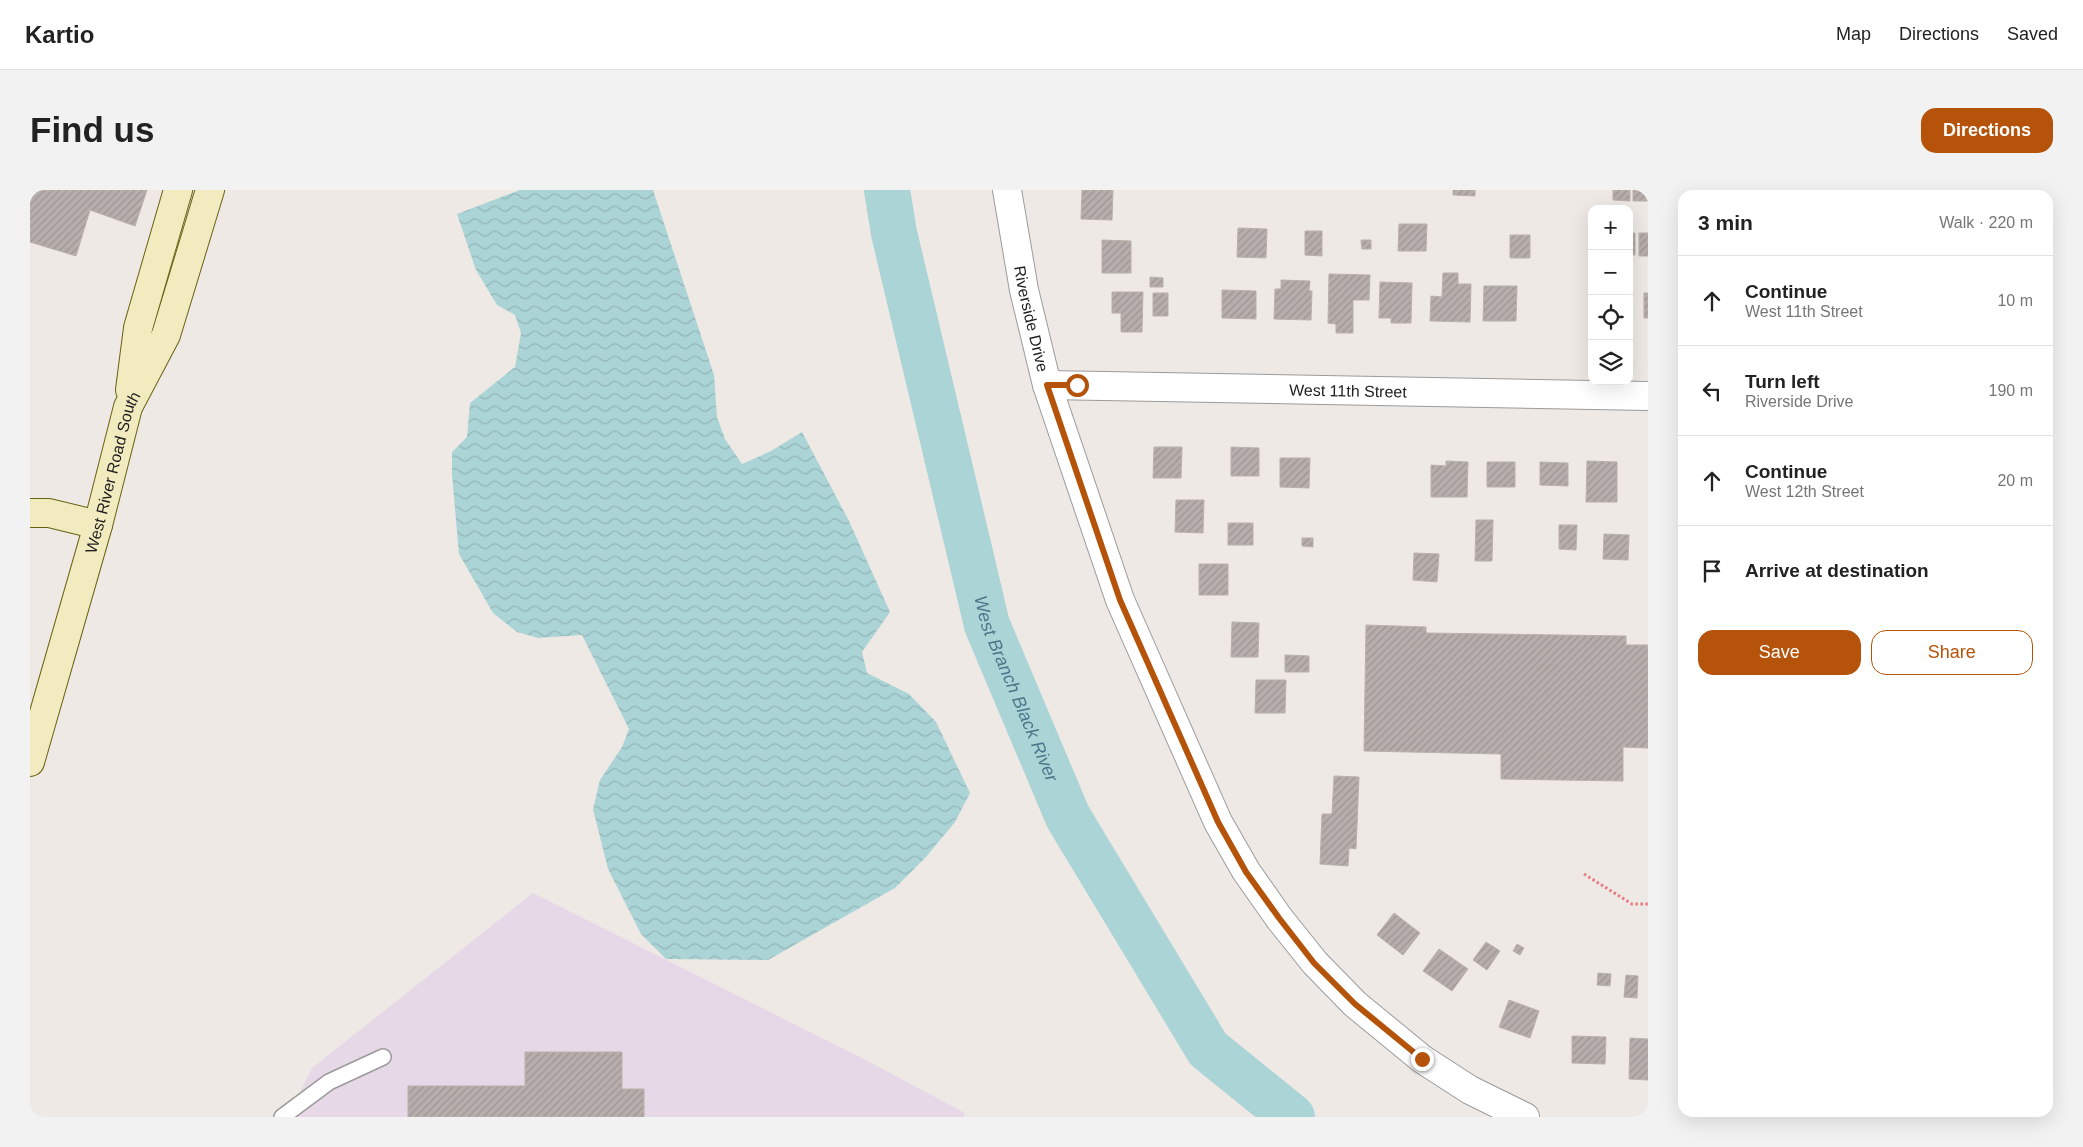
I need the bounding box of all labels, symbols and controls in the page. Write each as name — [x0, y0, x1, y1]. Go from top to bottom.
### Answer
text: Kartio — [25, 21, 94, 48]
text: Map — [1836, 24, 1871, 44]
text: Directions — [1899, 24, 1979, 44]
text: Saved — [2007, 24, 2058, 44]
button: Directions — [1921, 108, 2053, 153]
text: Find us — [30, 110, 154, 149]
map controls — [1588, 205, 1633, 385]
button: + — [1588, 205, 1633, 250]
text: 3 min — [1698, 211, 1753, 234]
text: Walk · 220 m — [1939, 214, 2033, 231]
button: − — [1588, 250, 1633, 295]
street label: Riverside Drive — [1011, 264, 1052, 374]
text: Continue — [1745, 281, 1827, 302]
icon: ahead — [1698, 287, 1726, 315]
text: 10 m — [1997, 292, 2033, 309]
button: locate — [1588, 295, 1633, 340]
text: West 11th Street — [1745, 303, 1863, 320]
button: layers — [1588, 340, 1633, 385]
text: Turn left — [1745, 371, 1820, 392]
route start — [1066, 374, 1089, 397]
icon: left — [1698, 377, 1726, 405]
street label: West 11th Street — [1289, 381, 1408, 401]
text: 190 m — [1989, 382, 2033, 399]
street label: West River Road South — [82, 389, 144, 555]
text: Riverside Drive — [1745, 393, 1853, 410]
text: Continue — [1745, 461, 1827, 482]
icon: ahead — [1698, 467, 1726, 495]
text: 20 m — [1997, 472, 2033, 489]
text: West 12th Street — [1745, 483, 1864, 500]
icon: arrive — [1698, 557, 1726, 585]
text: Arrive at destination — [1745, 560, 1929, 581]
water label: West Branch Black River — [970, 594, 1062, 786]
button: Save — [1698, 630, 1861, 675]
button: Share — [1871, 630, 2033, 675]
route end — [1411, 1048, 1434, 1071]

